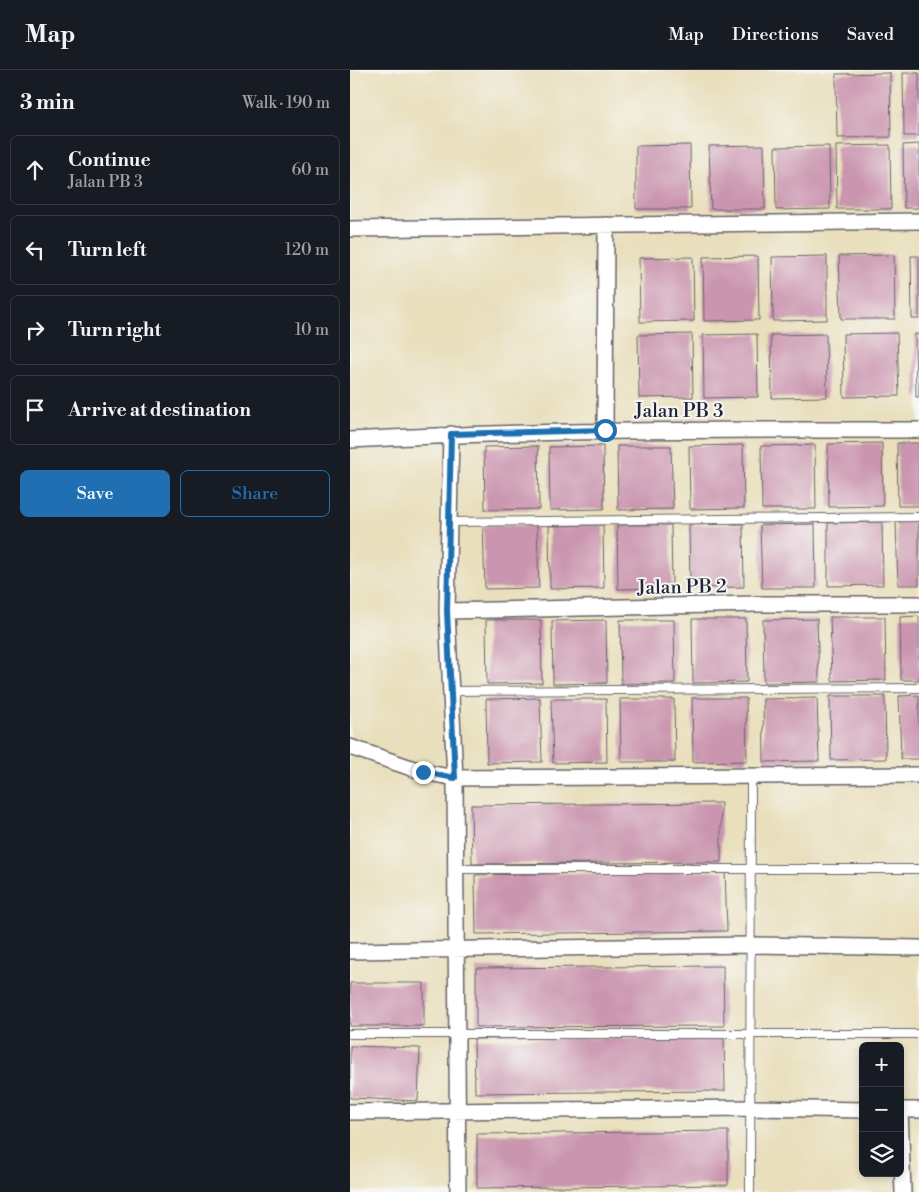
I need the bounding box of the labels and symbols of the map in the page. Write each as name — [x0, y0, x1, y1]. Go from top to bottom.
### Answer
street label: Jalan PB 3 — [634, 399, 723, 423]
route start — [594, 419, 617, 442]
street label: Jalan PB 2 — [636, 574, 727, 600]
route end — [412, 761, 435, 784]

